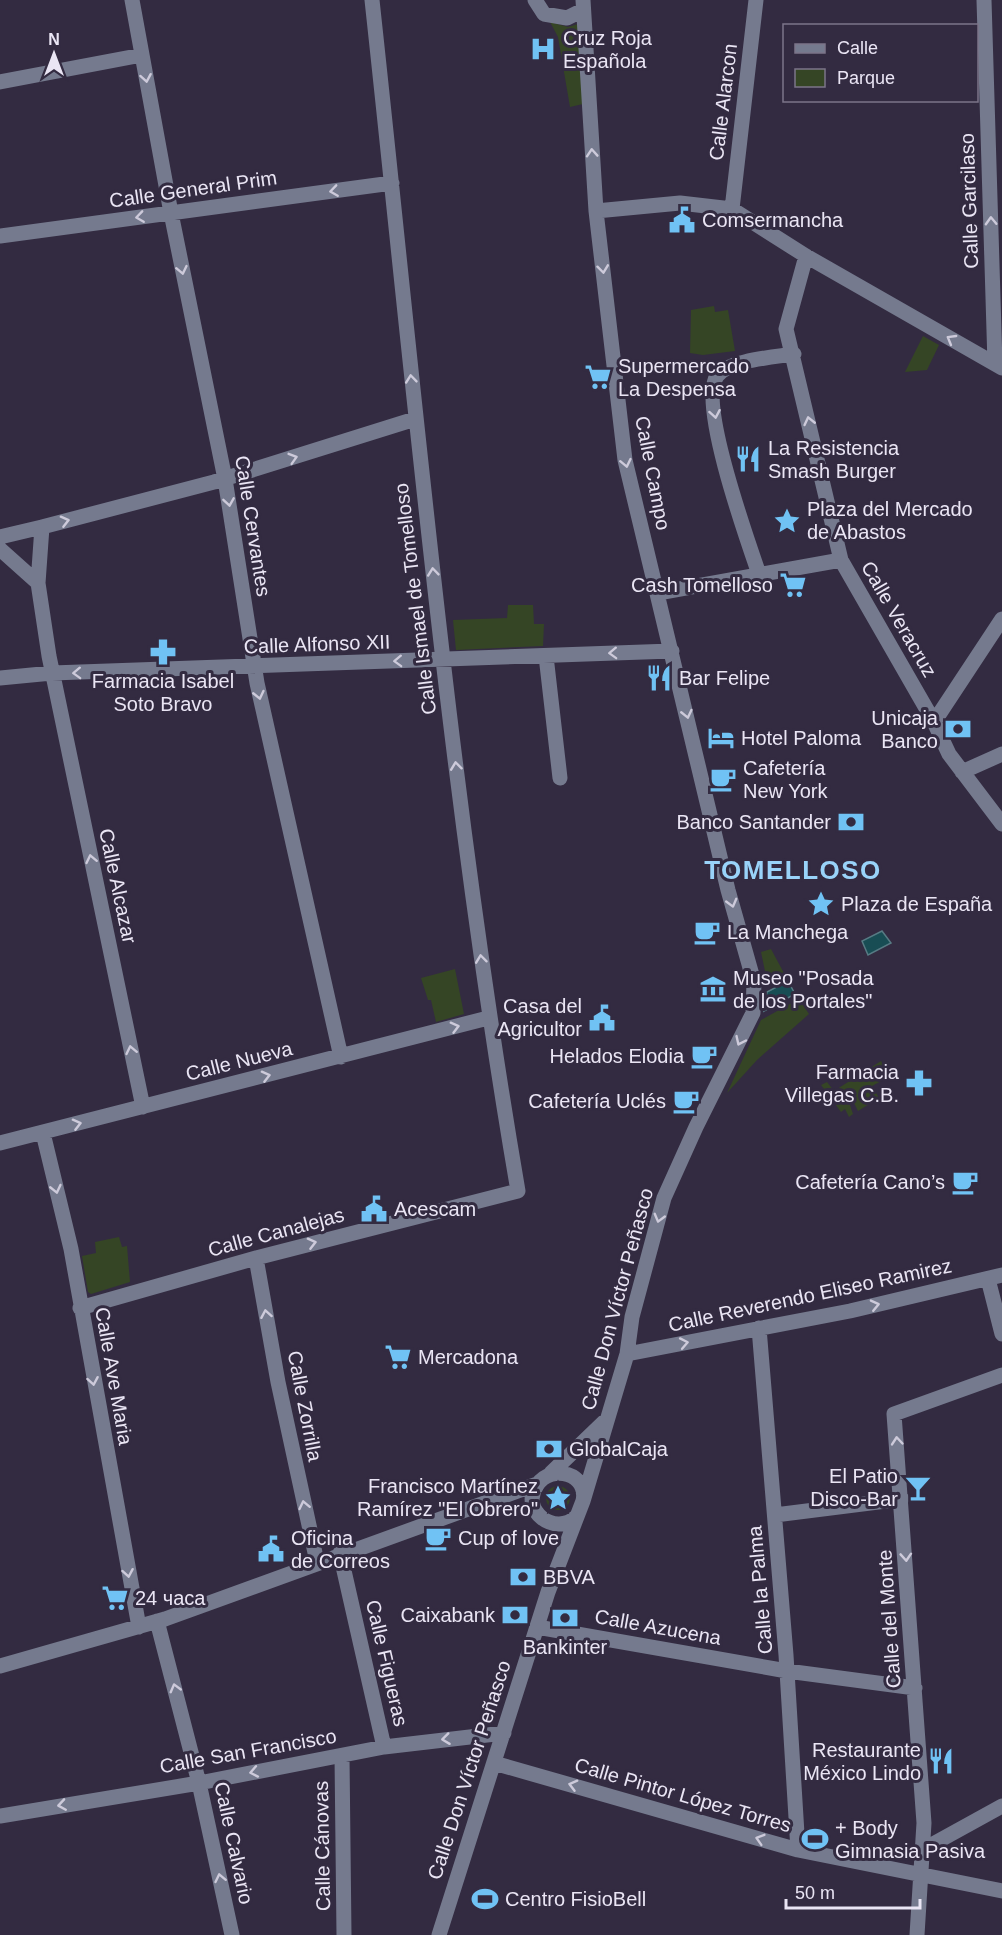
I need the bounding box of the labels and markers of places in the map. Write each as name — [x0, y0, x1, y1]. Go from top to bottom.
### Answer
place label: Cruz Roja Española — [563, 27, 653, 72]
hospital icon: Cruz Roja Española — [528, 34, 558, 64]
public building icon: Comsermancha — [667, 205, 697, 235]
place label: Comsermancha — [702, 209, 844, 231]
place label: Supermercado La Despensa — [618, 355, 749, 400]
supermarket icon: Supermercado La Despensa — [583, 362, 613, 392]
place label: La Resistencia Smash Burger — [768, 437, 900, 482]
restaurant icon: La Resistencia Smash Burger — [733, 444, 763, 474]
place label: Plaza del Mercado de Abastos — [807, 498, 973, 543]
place icon: Plaza del Mercado de Abastos — [772, 506, 802, 536]
supermarket icon: Cash Tomelloso — [778, 570, 808, 600]
place label: Cash Tomelloso — [631, 574, 773, 596]
pharmacy icon: Farmacia Isabel Soto Bravo — [148, 637, 178, 667]
restaurant icon: Bar Felipe — [644, 663, 674, 693]
place label: Bar Felipe — [679, 667, 770, 689]
place label: Farmacia Isabel Soto Bravo — [92, 670, 234, 715]
place label: Unicaja Banco — [871, 707, 939, 752]
bank icon: Unicaja Banco — [943, 714, 973, 744]
hotel icon: Hotel Paloma — [706, 723, 736, 753]
place label: Hotel Paloma — [741, 727, 862, 749]
place label: Cafetería New York — [743, 757, 828, 802]
cafe icon: Cafetería New York — [708, 764, 738, 794]
bank icon: Banco Santander — [836, 807, 866, 837]
place label: Banco Santander — [676, 811, 831, 833]
place icon: Plaza de España — [806, 889, 836, 919]
place label: Plaza de España — [841, 893, 993, 915]
cafe icon: La Manchega — [692, 917, 722, 947]
place label: La Manchega — [727, 921, 849, 943]
place label: Museo "Posada de los Portales" — [733, 967, 874, 1012]
museum icon: Museo "Posada de los Portales" — [698, 974, 728, 1004]
place label: Casa del Agricultor — [498, 995, 582, 1040]
public building icon: Casa del Agricultor — [587, 1003, 617, 1033]
cafe icon: Helados Elodia — [689, 1041, 719, 1071]
place label: Helados Elodia — [549, 1045, 685, 1067]
place label: Farmacia Villegas C.B. — [785, 1061, 900, 1106]
pharmacy icon: Farmacia Villegas C.B. — [904, 1068, 934, 1098]
cafe icon: Cafetería Uclés — [671, 1086, 701, 1116]
place label: Cafetería Uclés — [528, 1090, 666, 1112]
cafe icon: Cafetería Cano’s — [950, 1167, 980, 1197]
place label: Cafetería Cano’s — [795, 1171, 945, 1193]
public building icon: Acescam — [359, 1194, 389, 1224]
place label: Acescam — [394, 1198, 476, 1220]
supermarket icon: Mercadona — [383, 1342, 413, 1372]
place label: Mercadona — [418, 1346, 519, 1368]
bank icon: GlobalCaja — [534, 1434, 564, 1464]
place label: GlobalCaja — [569, 1438, 669, 1460]
place label: El Patio Disco-Bar — [810, 1465, 898, 1510]
bar icon: El Patio Disco-Bar — [903, 1473, 933, 1503]
place label: Francisco Martínez Ramírez "El Obrero" — [357, 1475, 538, 1520]
place icon: Francisco Martínez Ramírez "El Obrero" — [543, 1483, 573, 1513]
cafe icon: Cup of love — [423, 1523, 453, 1553]
place label: Oficina de Correos — [291, 1527, 390, 1572]
place label: Cup of love — [458, 1527, 559, 1549]
public building icon: Oficina de Correos — [256, 1534, 286, 1564]
bank icon: BBVA — [508, 1562, 538, 1592]
place label: BBVA — [543, 1566, 596, 1588]
supermarket icon: 24 часа — [100, 1583, 130, 1613]
place label: 24 часа — [135, 1587, 206, 1609]
bank icon: Caixabank — [500, 1600, 530, 1630]
bank icon: Bankinter — [550, 1603, 580, 1633]
place label: Caixabank — [400, 1604, 496, 1626]
place label: Bankinter — [523, 1636, 608, 1658]
place label: Restaurante México Lindo — [803, 1739, 921, 1784]
restaurant icon: Restaurante México Lindo — [926, 1746, 956, 1776]
place label: + Body Gimnasia Pasiva — [835, 1817, 986, 1862]
sports icon: + Body Gimnasia Pasiva — [800, 1824, 830, 1854]
sports icon: Centro FisioBell — [470, 1884, 500, 1914]
place label: Centro FisioBell — [505, 1888, 646, 1910]

